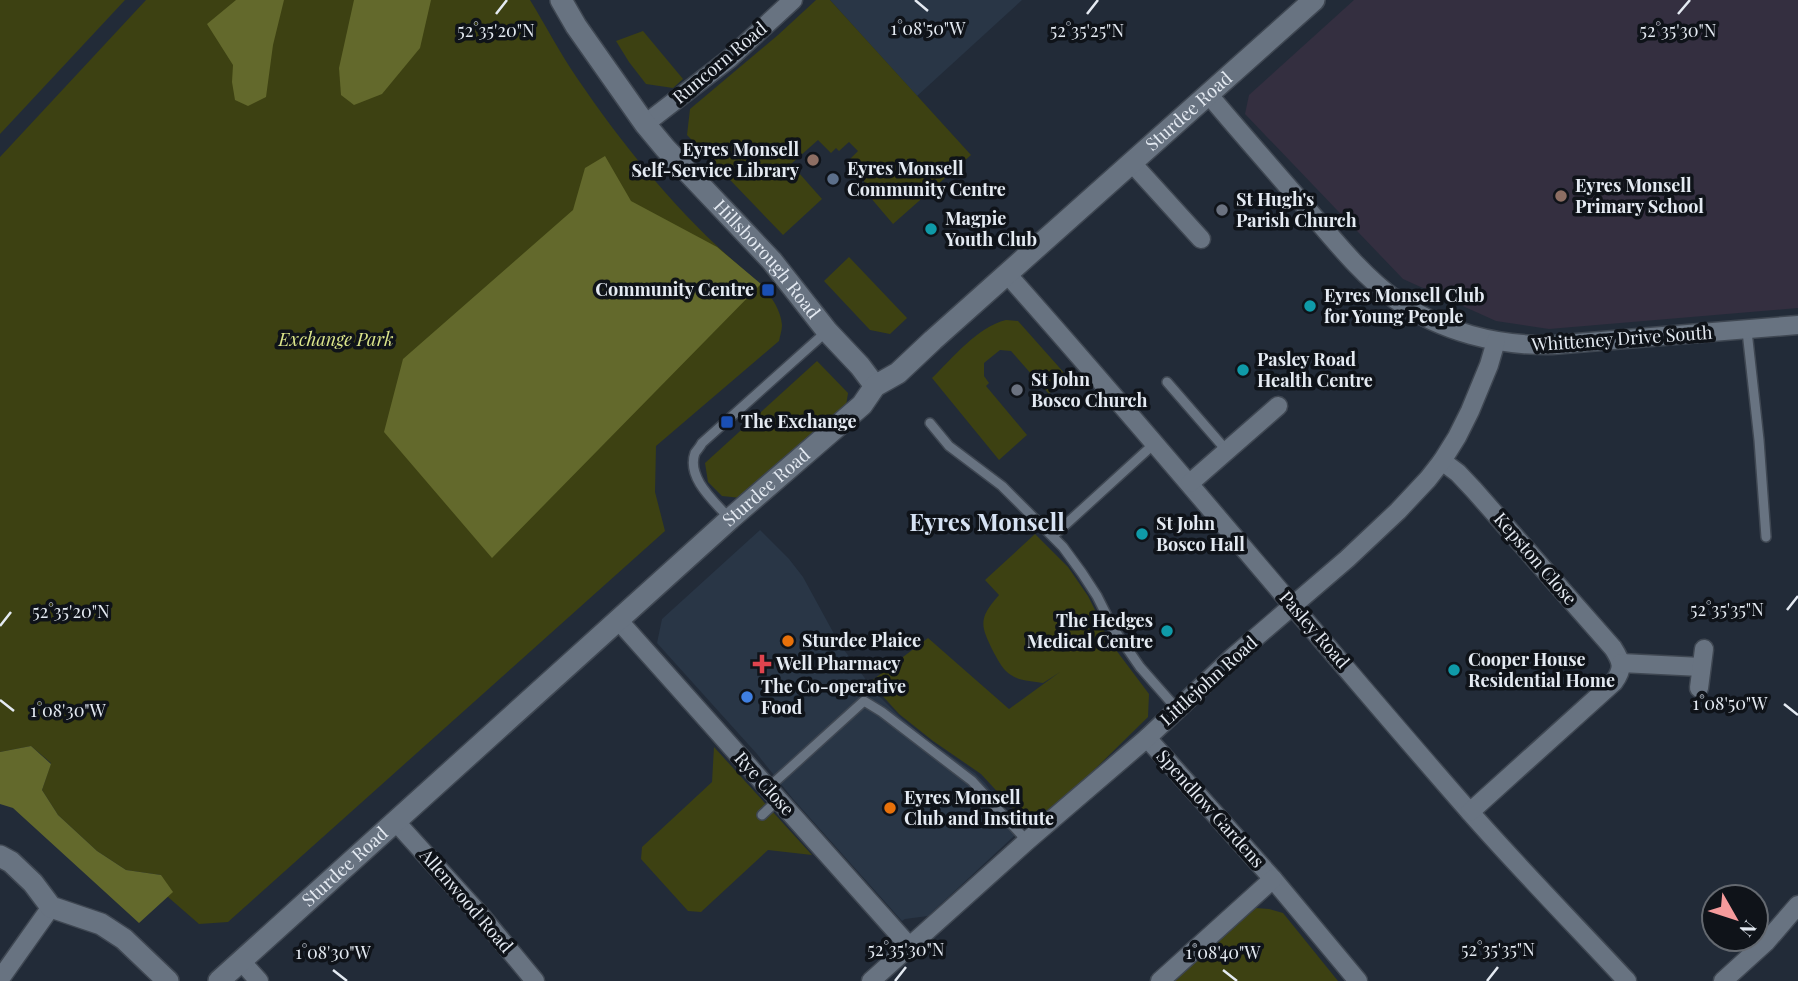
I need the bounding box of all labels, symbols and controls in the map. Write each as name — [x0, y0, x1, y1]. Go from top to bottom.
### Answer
street label: Runcorn Road — [667, 16, 772, 109]
text: 1°08'50"W — [890, 16, 966, 40]
text: 52°35'20"N — [457, 18, 535, 42]
text: 52°35'25"N — [1050, 18, 1124, 42]
text: 52°35'30"N — [1640, 18, 1717, 42]
street label: Sturdee Road — [1140, 65, 1237, 156]
place label: Eyres Monsell Self-Service Library — [632, 137, 800, 182]
marker: Eyres Monsell Self-Service Library — [805, 152, 821, 168]
place label: Eyres Monsell Community Centre — [847, 156, 1006, 201]
marker: Eyres Monsell Community Centre — [825, 171, 841, 187]
place label: Eyres Monsell Primary School — [1575, 173, 1704, 218]
place label: St Hugh's Parish Church — [1236, 187, 1357, 232]
marker: Eyres Monsell Primary School — [1553, 188, 1569, 204]
street label: Hillsborough Road — [709, 194, 826, 324]
marker: St Hugh's Parish Church — [1214, 202, 1230, 218]
place label: Magpie Youth Club — [944, 206, 1037, 251]
marker: Magpie Youth Club — [923, 221, 939, 237]
place label: Community Centre — [595, 277, 754, 301]
marker: Community Centre — [760, 282, 776, 298]
place label: Eyres Monsell Club for Young People — [1324, 283, 1485, 328]
marker: Eyres Monsell Club for Young People — [1302, 298, 1318, 314]
street label: Whitteney Drive South — [1530, 320, 1714, 356]
park label: Exchange Park — [278, 327, 393, 351]
place label: Pasley Road Health Centre — [1257, 347, 1373, 392]
marker: Pasley Road Health Centre — [1235, 362, 1251, 378]
place label: St John Bosco Church — [1031, 367, 1147, 412]
marker: St John Bosco Church — [1009, 382, 1025, 398]
place label: The Exchange — [741, 409, 857, 433]
marker: The Exchange — [719, 414, 735, 430]
street label: Sturdee Road — [717, 442, 815, 531]
district label: Eyres Monsell — [909, 505, 1065, 537]
street label: Kepston Close — [1489, 507, 1583, 610]
place label: St John Bosco Hall — [1156, 511, 1245, 556]
marker: St John Bosco Hall — [1134, 526, 1150, 542]
street label: Pasley Road — [1274, 585, 1355, 674]
text: 52°35'35"N — [1690, 597, 1764, 621]
text: 52°35'20"N — [32, 599, 110, 623]
place label: The Hedges Medical Centre — [1027, 608, 1153, 653]
marker: The Hedges Medical Centre — [1159, 623, 1175, 639]
place label: Sturdee Plaice — [802, 628, 921, 652]
street label: Littlejohn Road — [1155, 630, 1263, 730]
marker: Sturdee Plaice — [780, 633, 796, 649]
place label: Cooper House Residential Home — [1468, 647, 1615, 692]
place label: Well Pharmacy — [775, 651, 901, 675]
marker: Well Pharmacy — [754, 656, 770, 672]
marker: Cooper House Residential Home — [1446, 662, 1462, 678]
place label: The Co-operative Food — [761, 674, 906, 719]
marker: The Co-operative Food — [739, 689, 755, 705]
text: 1°08'50"W — [1692, 691, 1768, 715]
text: 1°08'30"W — [30, 698, 107, 722]
street label: Spendlow Gardens — [1151, 744, 1270, 872]
street label: Rye Close — [730, 746, 800, 820]
place label: Eyres Monsell Club and Institute — [904, 785, 1054, 830]
marker: Eyres Monsell Club and Institute — [882, 800, 898, 816]
street label: Sturdee Road — [296, 821, 393, 911]
street label: Allenwood Road — [414, 842, 519, 958]
north arrow — [1700, 883, 1770, 953]
text: N — [1734, 916, 1763, 943]
text: 52°35'30"N — [868, 937, 945, 961]
text: 52°35'35"N — [1461, 937, 1535, 961]
text: 1°08'30"W — [295, 940, 372, 964]
text: 1°08'40"W — [1185, 940, 1261, 964]

